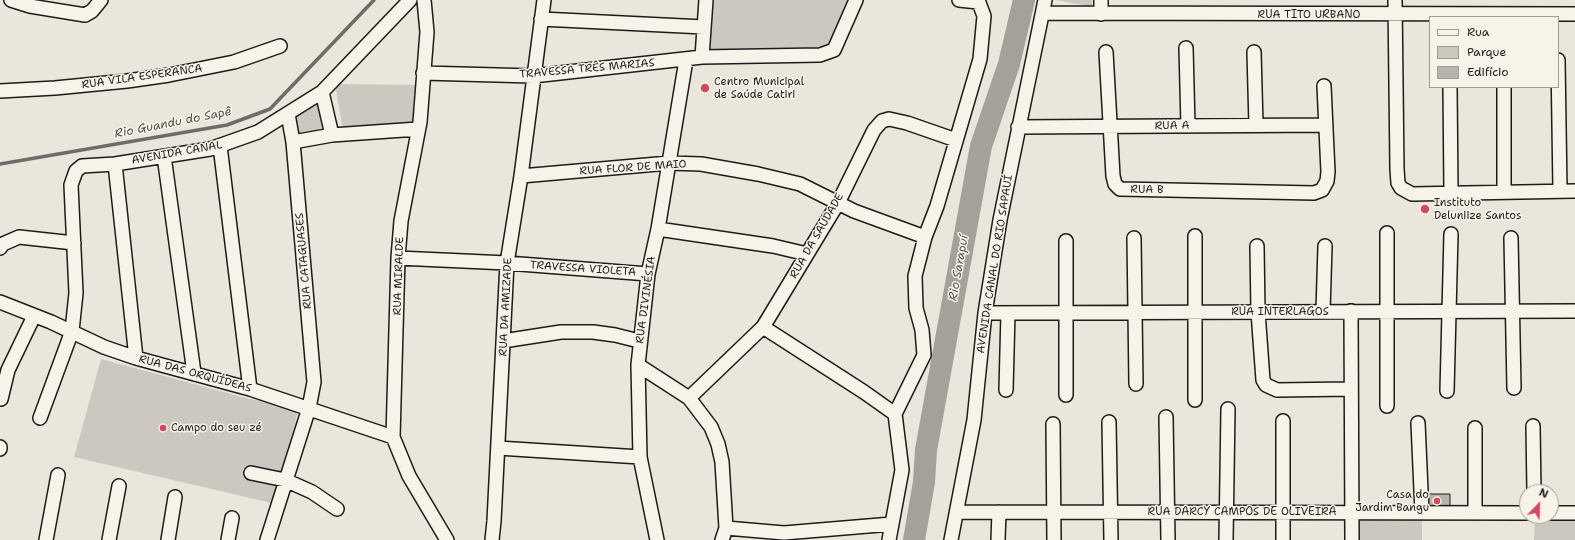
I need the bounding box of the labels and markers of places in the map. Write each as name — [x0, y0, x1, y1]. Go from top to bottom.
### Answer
place label: Centro Municipal de Saúde Catiri — [714, 75, 804, 101]
marker: Centro Municipal de Saúde Catiri — [699, 82, 711, 94]
place label: Instituto Deluniize Santos — [1434, 196, 1521, 222]
marker: Instituto Deluniize Santos — [1419, 203, 1431, 215]
place label: Campo do seu zé — [171, 421, 262, 435]
marker: Campo do seu zé — [158, 423, 168, 433]
place label: Casa do Jardim Bangu — [1355, 488, 1429, 514]
marker: Casa do Jardim Bangu — [1432, 496, 1442, 506]

